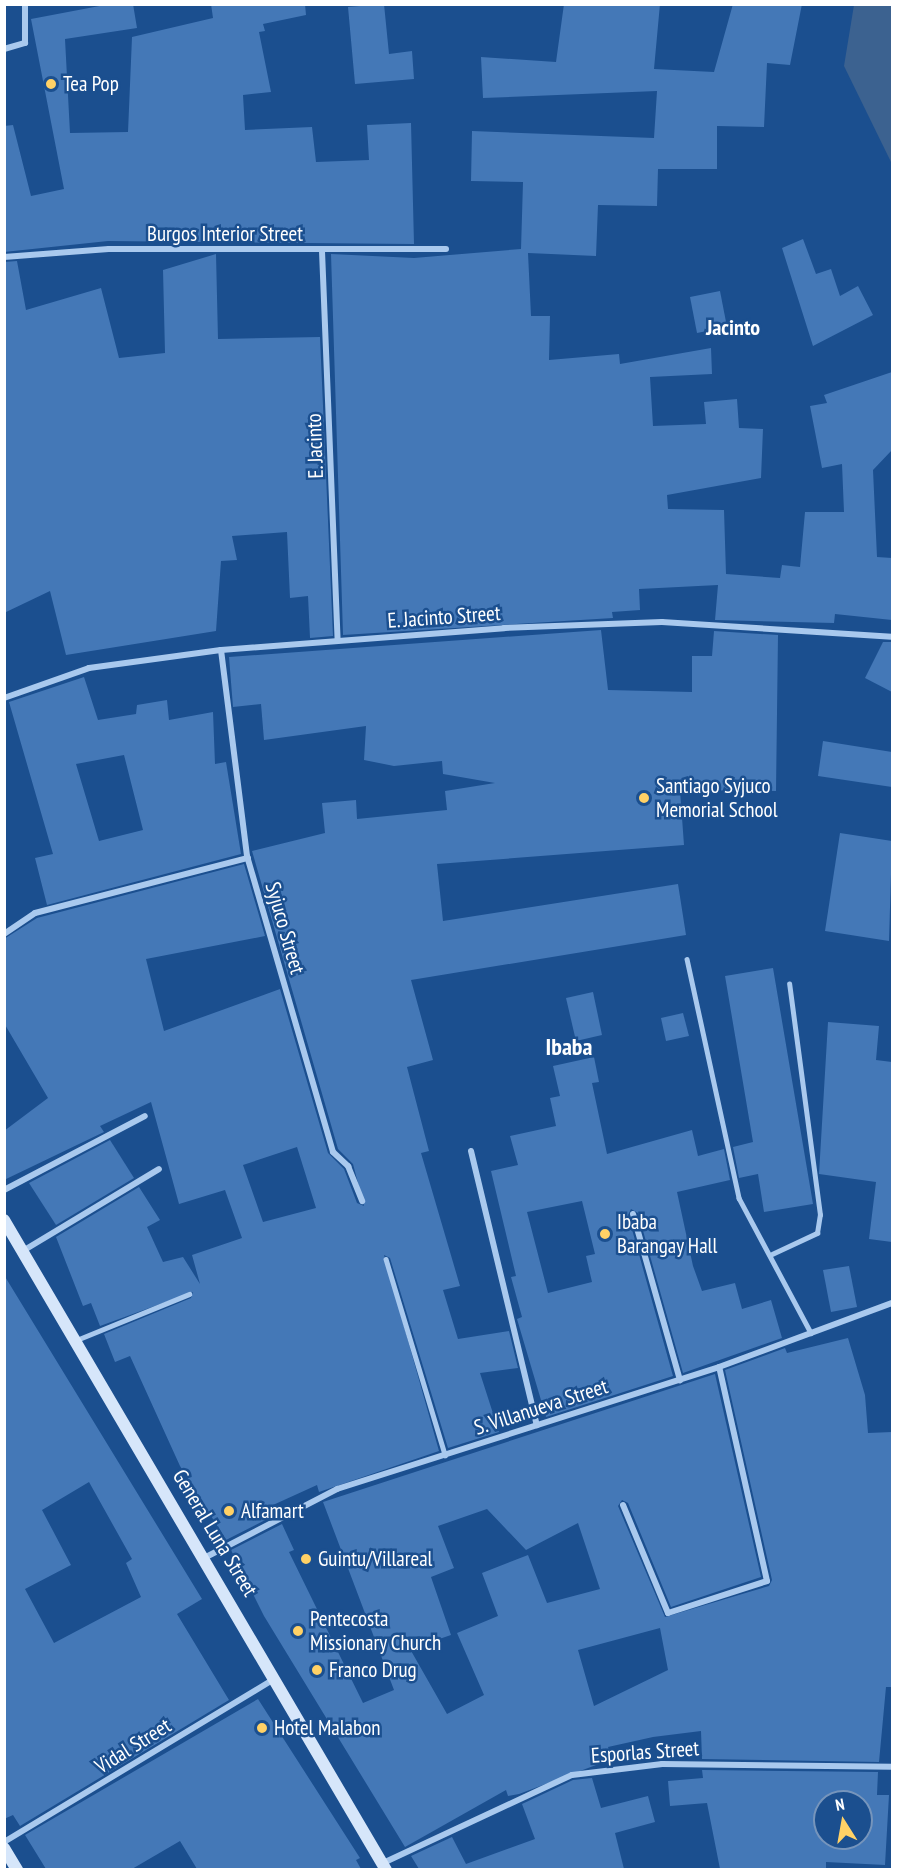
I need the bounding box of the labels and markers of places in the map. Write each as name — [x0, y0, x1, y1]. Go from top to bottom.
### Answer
place label: Tea Pop — [63, 71, 119, 97]
marker: Tea Pop — [44, 77, 58, 91]
place label: Santiago Syjuco Memorial School — [656, 773, 778, 823]
marker: Santiago Syjuco Memorial School — [637, 791, 651, 805]
place label: Ibaba Barangay Hall — [617, 1209, 718, 1259]
marker: Ibaba Barangay Hall — [598, 1227, 612, 1241]
place label: Alfamart — [241, 1498, 304, 1524]
marker: Alfamart — [222, 1504, 236, 1518]
place label: Guintu/Villareal — [318, 1546, 432, 1572]
marker: Guintu/Villareal — [299, 1552, 313, 1566]
place label: Pentecosta Missionary Church — [310, 1606, 442, 1656]
marker: Pentecosta Missionary Church — [291, 1624, 305, 1638]
place label: Franco Drug — [329, 1657, 417, 1683]
marker: Franco Drug — [310, 1663, 324, 1677]
place label: Hotel Malabon — [274, 1715, 380, 1741]
marker: Hotel Malabon — [255, 1721, 269, 1735]

